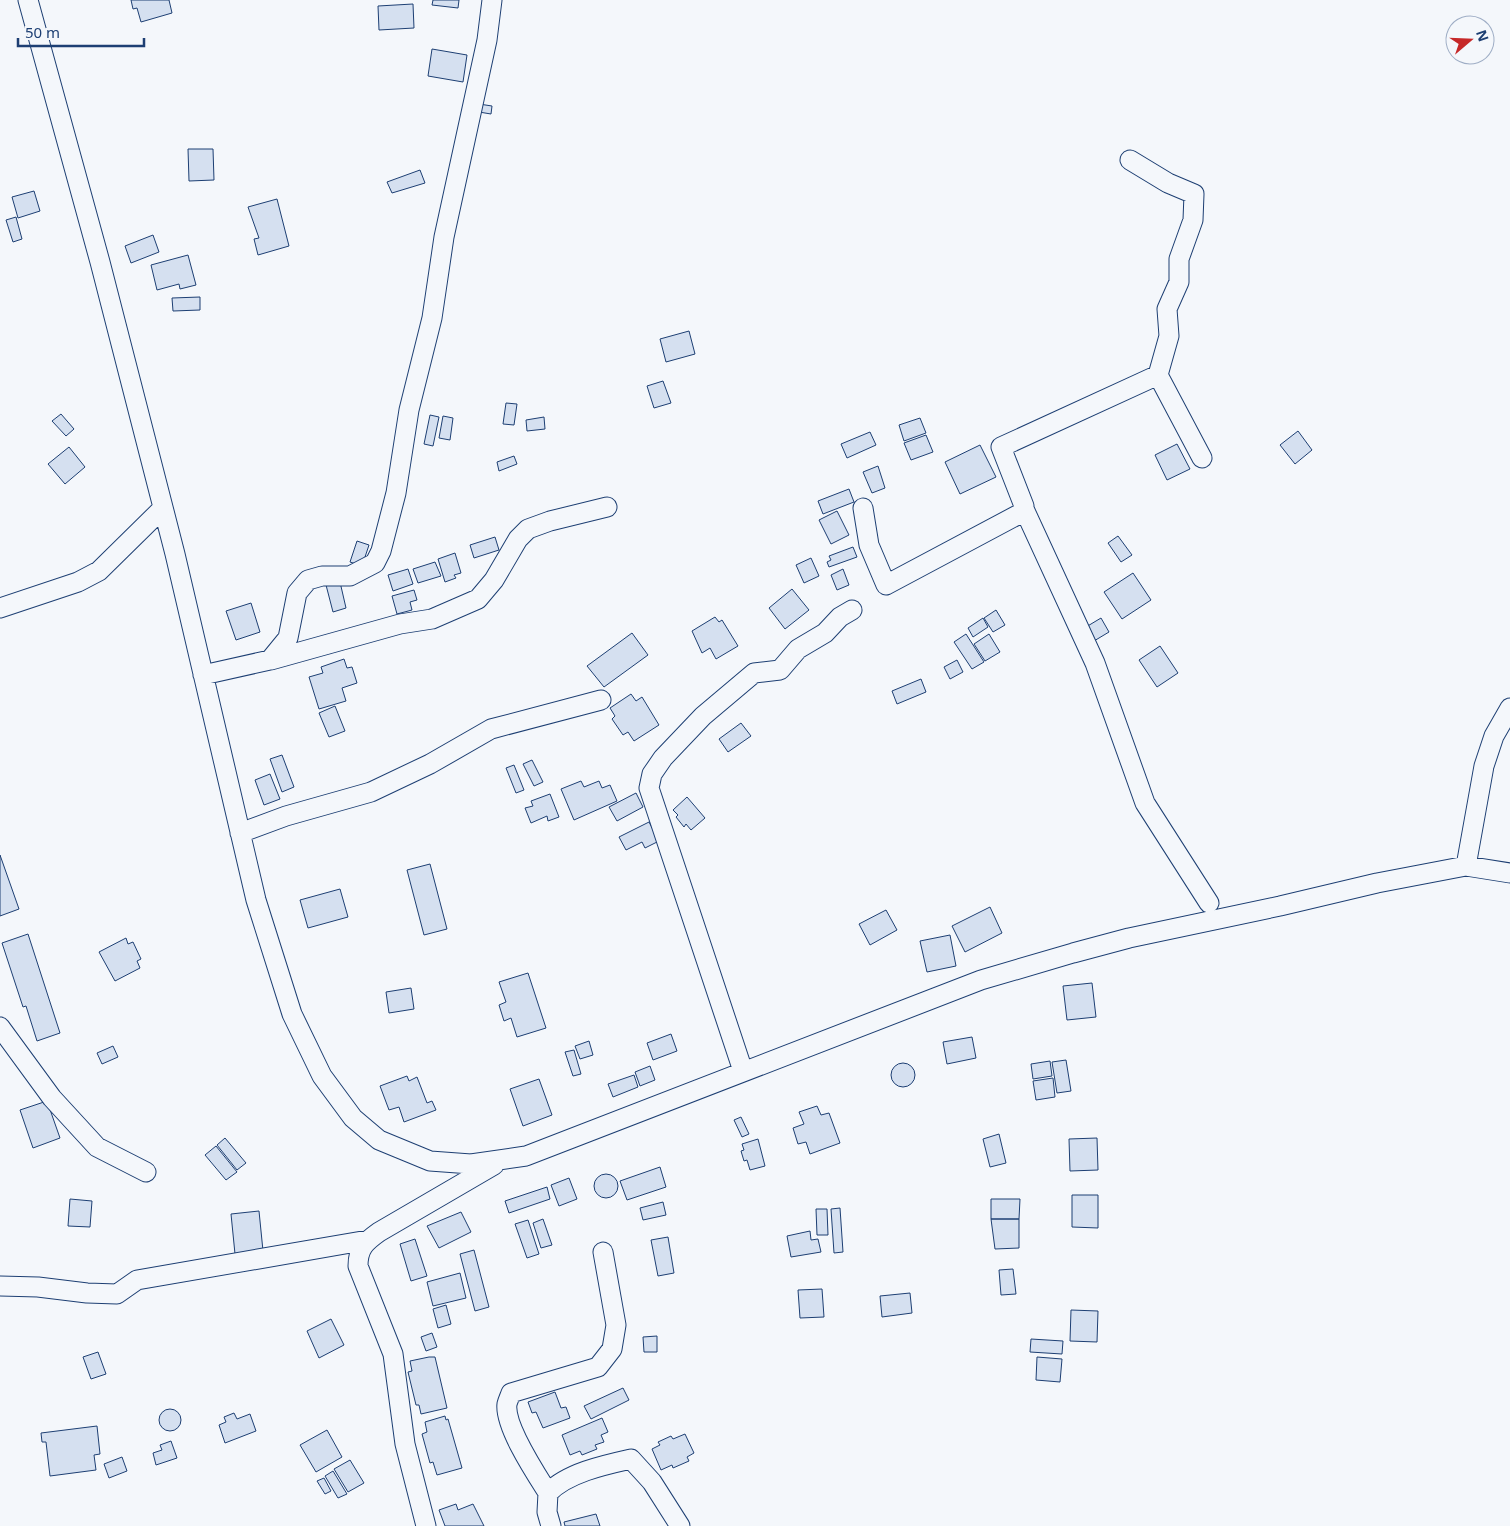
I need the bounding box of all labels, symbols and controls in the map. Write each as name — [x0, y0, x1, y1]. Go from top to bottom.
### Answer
scale bar — [18, 15, 144, 47]
north arrow — [1445, 15, 1495, 65]
text: 50 m — [25, 22, 60, 42]
text: N — [1472, 27, 1494, 44]

